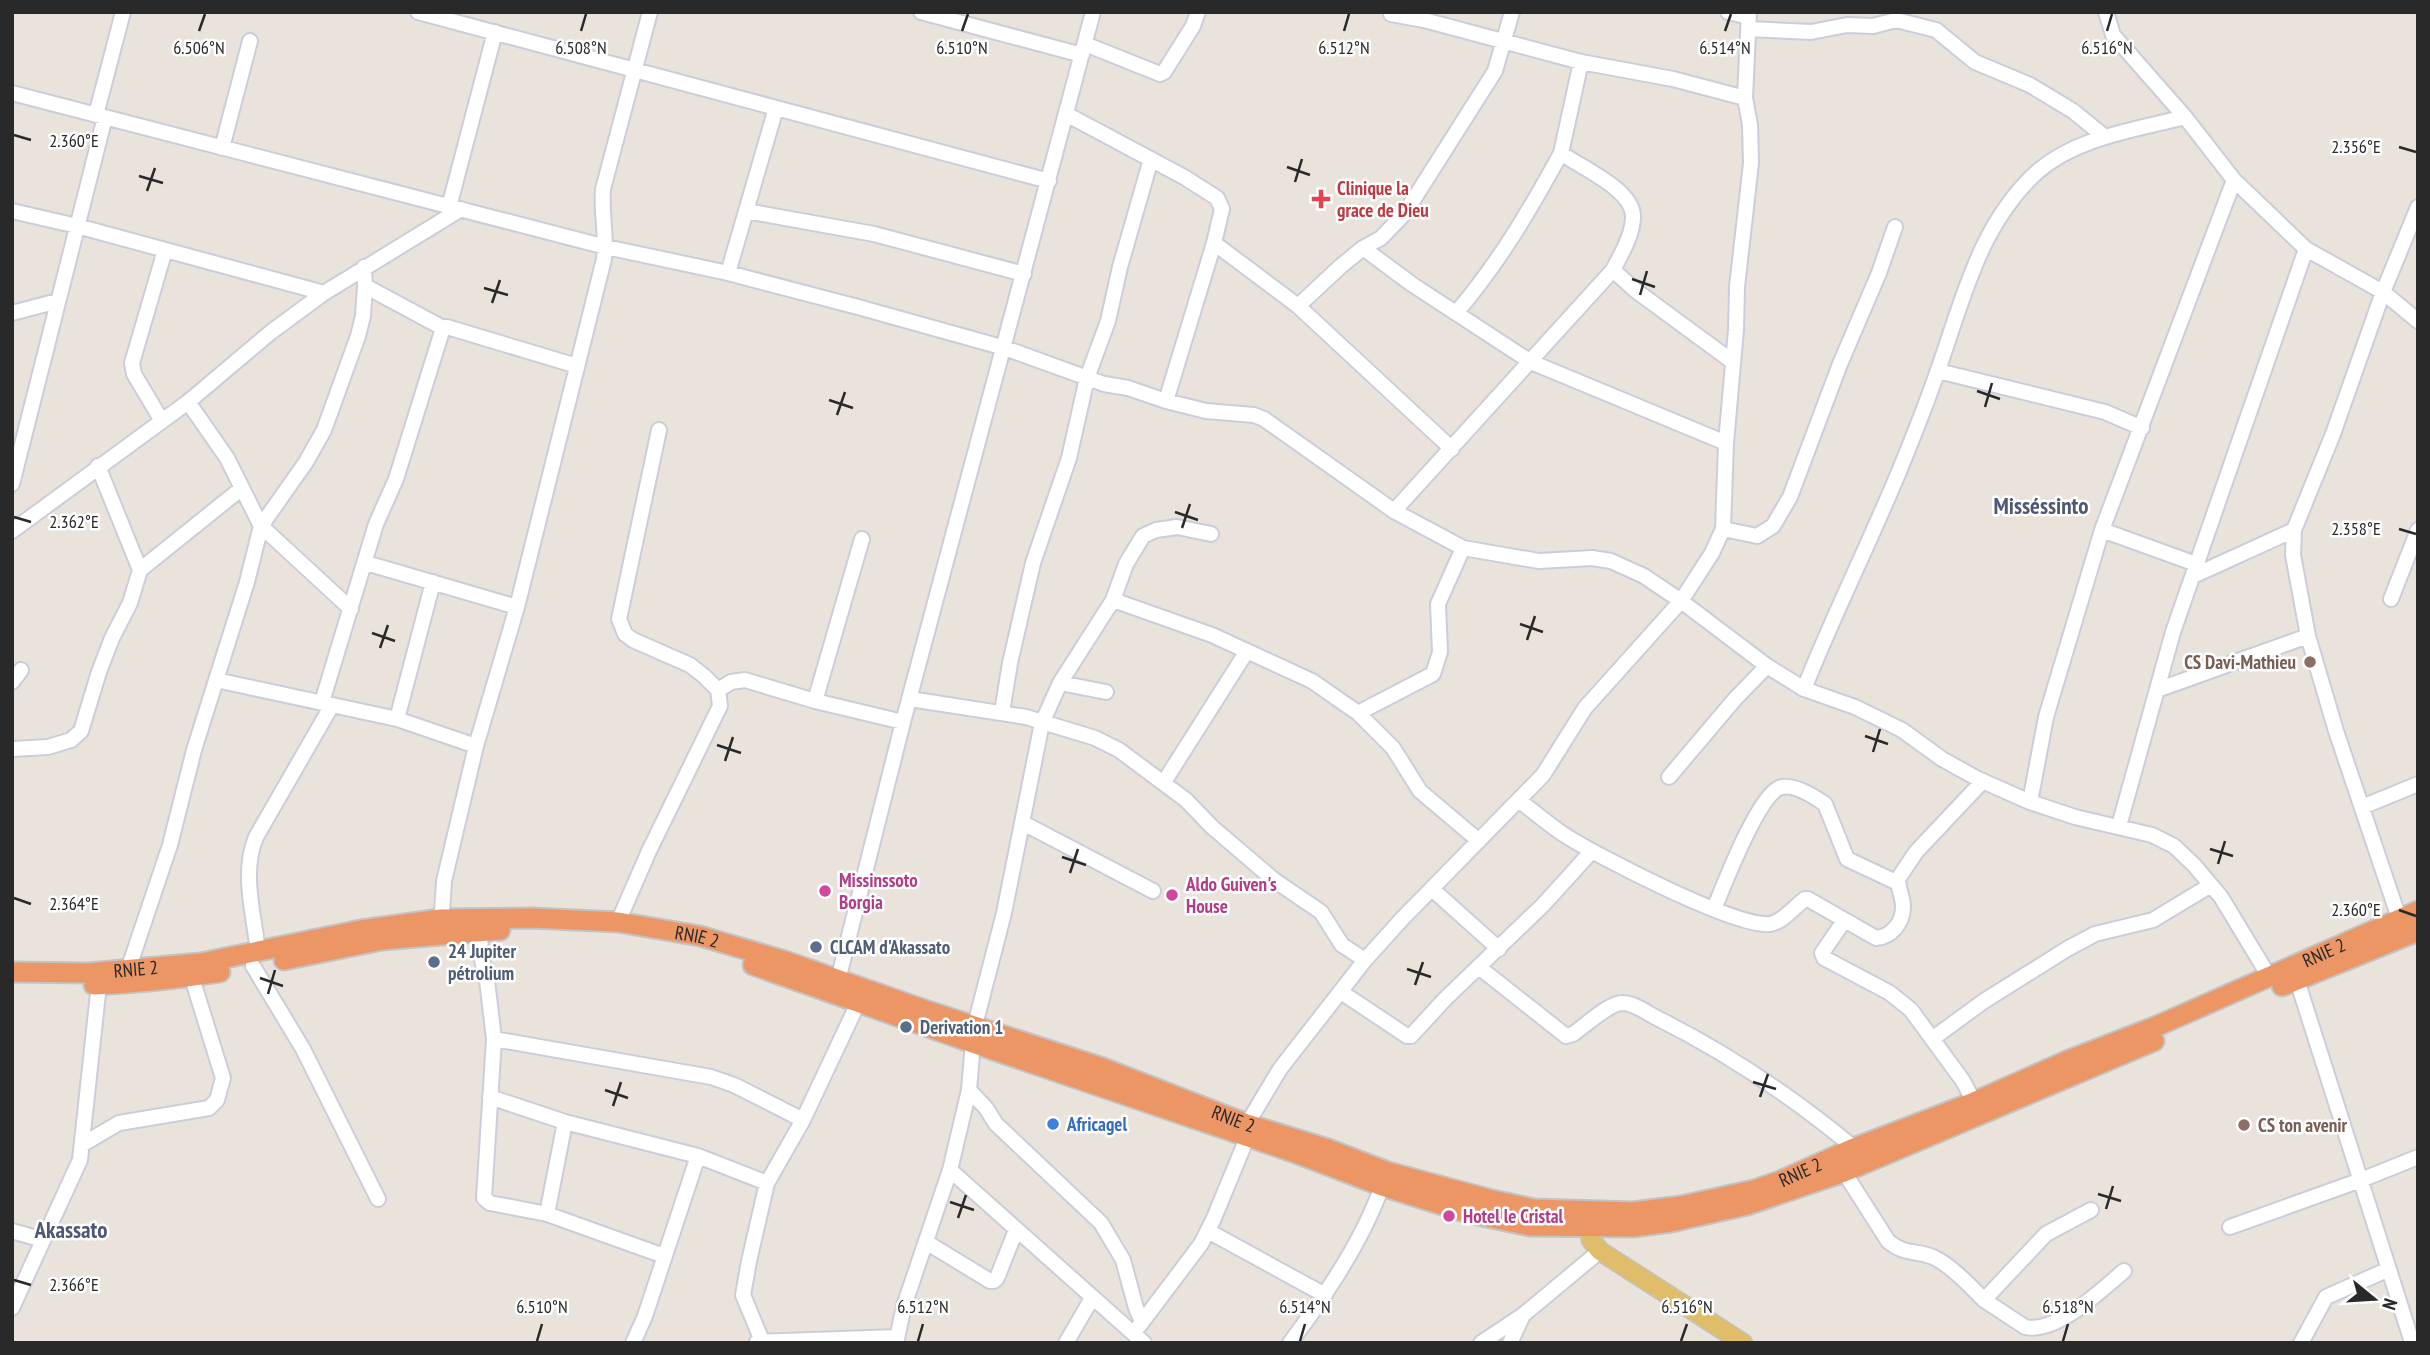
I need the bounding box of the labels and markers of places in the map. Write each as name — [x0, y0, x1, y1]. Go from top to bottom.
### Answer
place label: Clinique la grace de Dieu — [1337, 176, 1429, 222]
marker: Clinique la grace de Dieu — [1311, 189, 1331, 209]
place label: CS Davi-Mathieu — [2184, 650, 2296, 674]
marker: CS Davi-Mathieu — [2302, 654, 2318, 670]
place label: Missinssoto Borgia — [839, 868, 918, 914]
place label: Aldo Guiven's House — [1185, 872, 1277, 918]
marker: Missinssoto Borgia — [817, 883, 833, 899]
marker: Aldo Guiven's House — [1164, 887, 1180, 903]
place label: CLCAM d'Akassato — [830, 935, 950, 959]
place label: 24 Jupiter pétrolium — [448, 939, 516, 985]
marker: CLCAM d'Akassato — [808, 939, 824, 955]
marker: 24 Jupiter pétrolium — [426, 954, 442, 970]
place label: Derivation 1 — [920, 1015, 1003, 1039]
marker: Derivation 1 — [898, 1019, 914, 1035]
place label: Africagel — [1066, 1112, 1127, 1136]
place label: CS ton avenir — [2258, 1113, 2348, 1137]
marker: Africagel — [1045, 1116, 1061, 1132]
marker: CS ton avenir — [2236, 1117, 2252, 1133]
place label: Hotel le Cristal — [1463, 1204, 1564, 1228]
marker: Hotel le Cristal — [1441, 1208, 1457, 1224]

